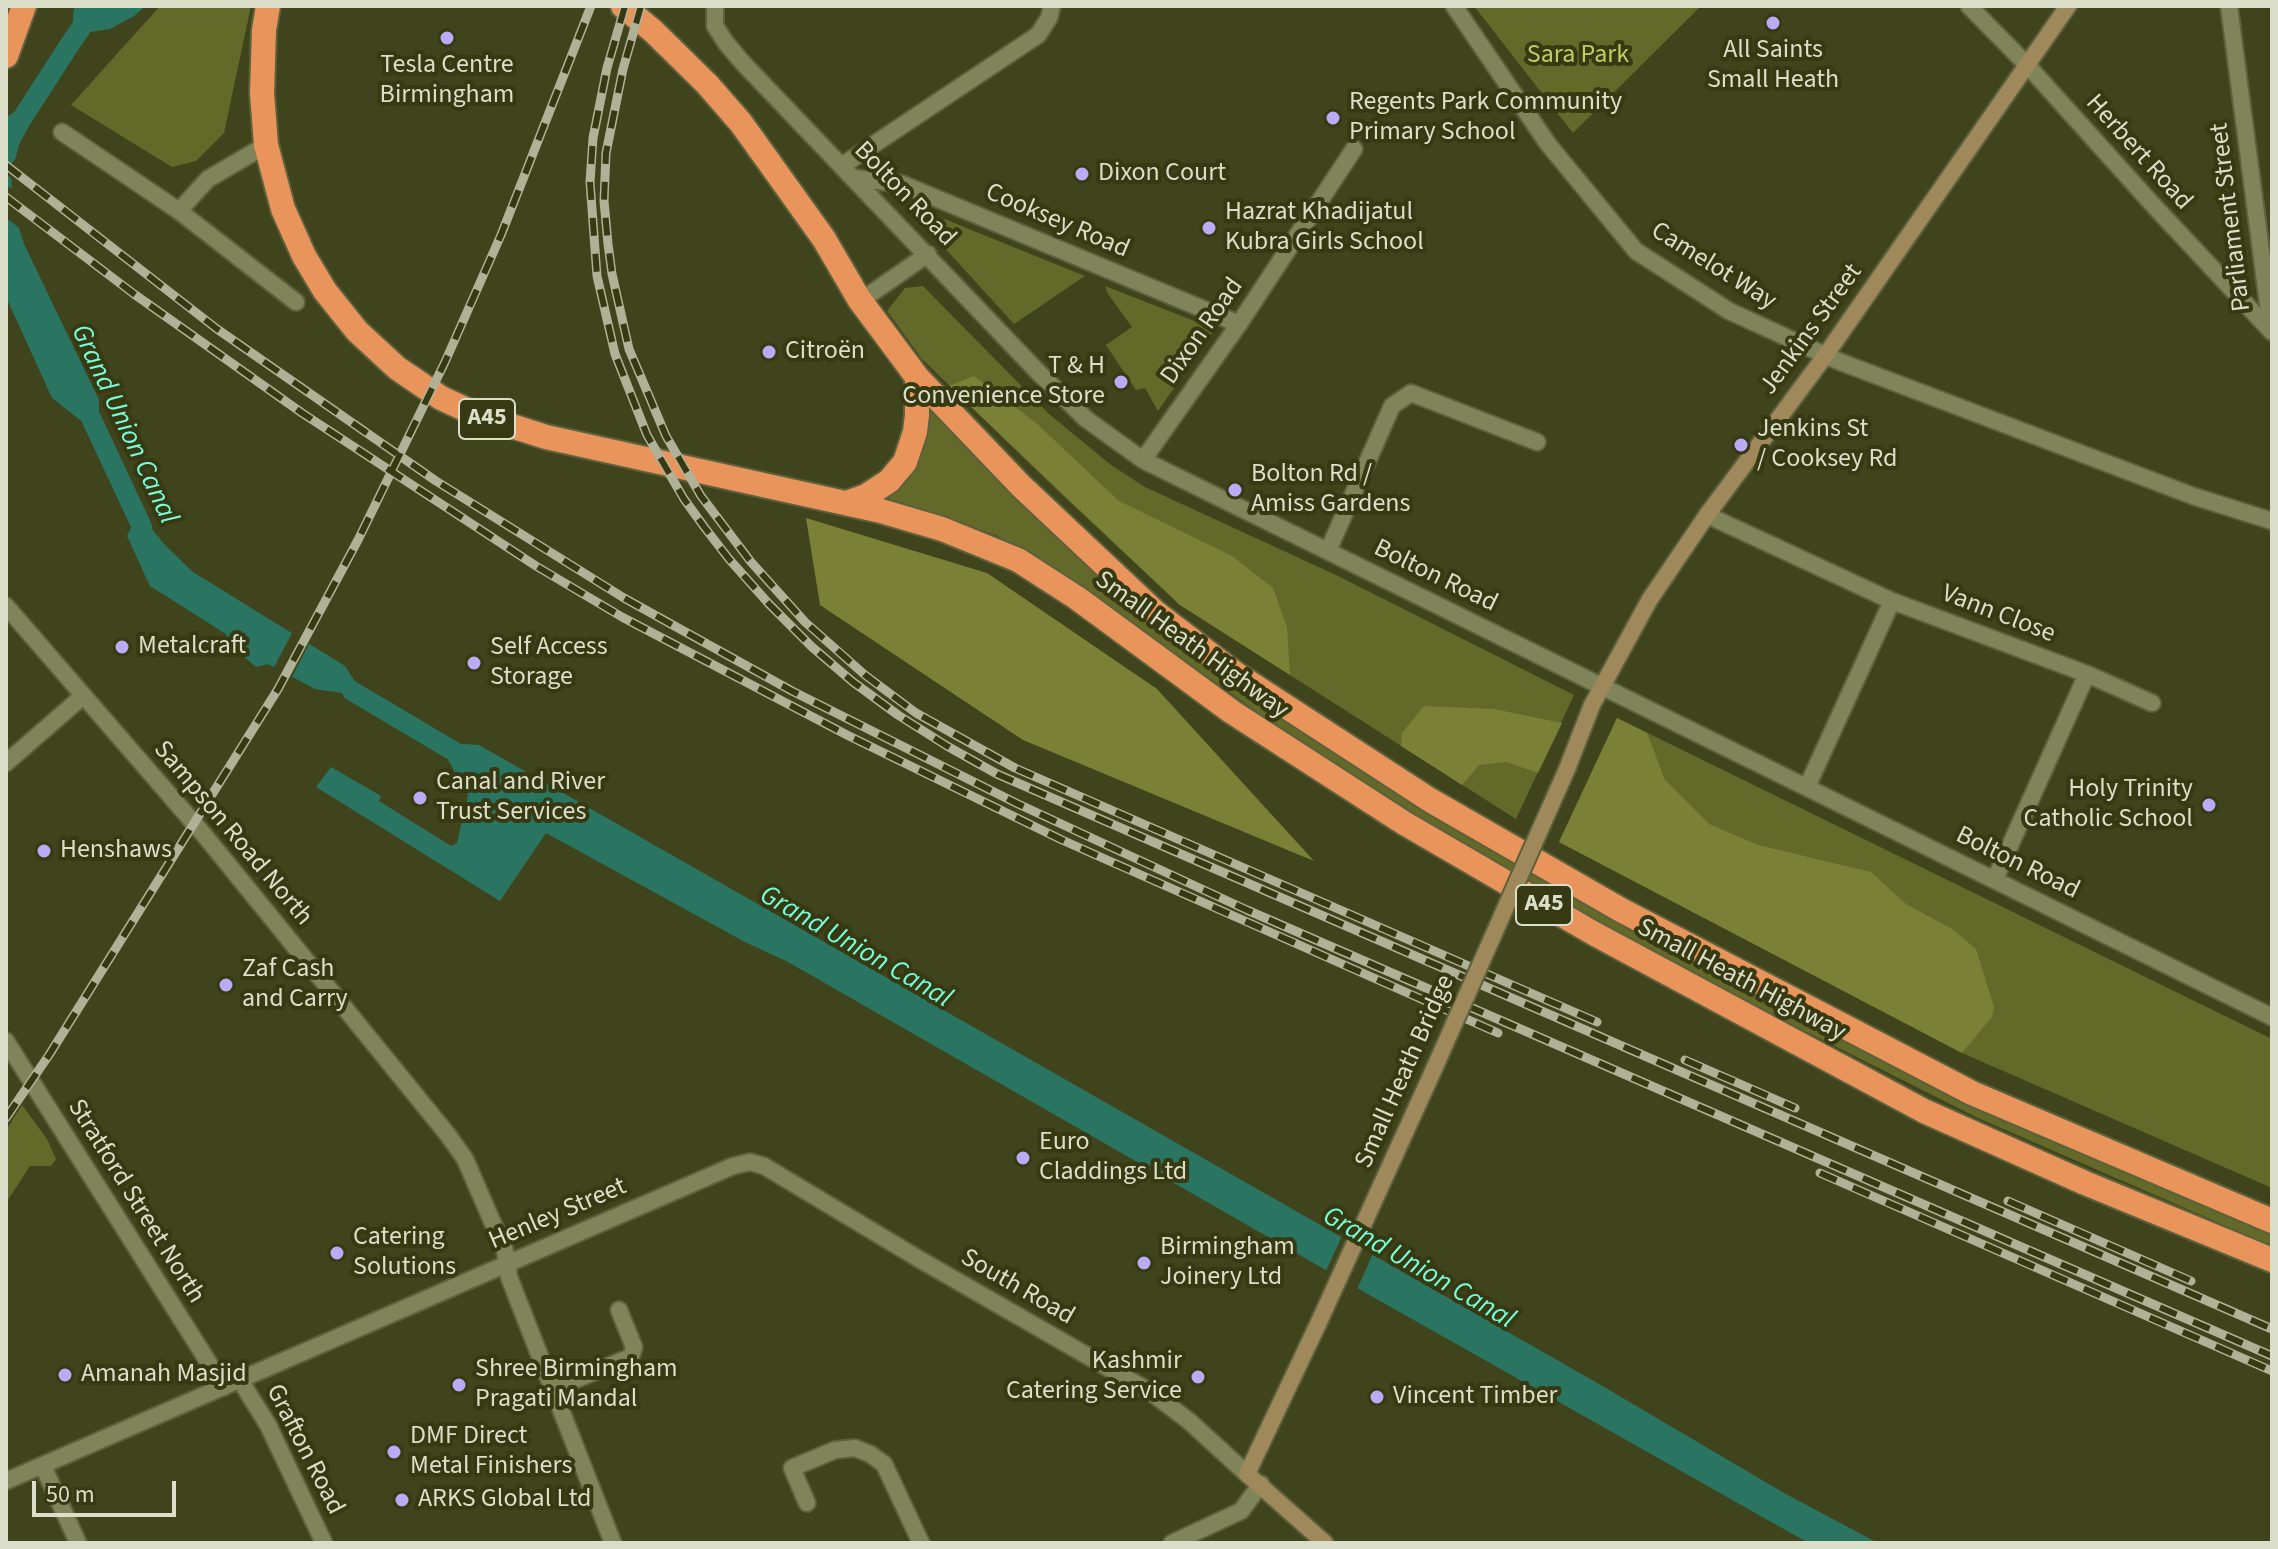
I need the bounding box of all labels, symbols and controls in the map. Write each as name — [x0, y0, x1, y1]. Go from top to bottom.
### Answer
marker: All Saints Small Heath — [1764, 14, 1782, 32]
marker: Tesla Centre Birmingham — [438, 29, 456, 47]
place label: All Saints Small Heath — [1707, 35, 1839, 96]
park label: Sara Park — [1527, 40, 1629, 72]
place label: Tesla Centre Birmingham — [380, 50, 514, 112]
place label: Regents Park Community Primary School — [1349, 87, 1622, 148]
street label: Herbert Road — [2078, 89, 2198, 217]
marker: Regents Park Community Primary School — [1324, 109, 1342, 127]
street label: Parliament Street — [2205, 121, 2259, 313]
street label: Bolton Road — [846, 136, 962, 254]
place label: Dixon Court — [1098, 158, 1226, 190]
marker: Dixon Court — [1073, 165, 1091, 183]
street label: Cooksey Road — [981, 178, 1133, 266]
place label: Hazrat Khadijatul Kubra Girls School — [1225, 197, 1424, 258]
street label: Camelot Way — [1645, 216, 1781, 318]
marker: Hazrat Khadijatul Kubra Girls School — [1200, 219, 1218, 237]
street label: Jenkins Street — [1754, 258, 1870, 402]
street label: Dixon Road — [1155, 273, 1251, 391]
water label: Grand Union Canal — [62, 320, 184, 530]
place label: Citroën — [785, 336, 865, 368]
marker: Citroën — [760, 343, 778, 361]
place label: T & H Convenience Store — [902, 351, 1105, 412]
marker: T & H Convenience Store — [1112, 373, 1130, 391]
road number: A45 — [459, 399, 515, 439]
place label: Jenkins St / Cooksey Rd — [1757, 414, 1897, 476]
marker: Jenkins St / Cooksey Rd — [1732, 436, 1750, 454]
place label: Bolton Rd / Amiss Gardens — [1251, 459, 1410, 520]
marker: Bolton Rd / Amiss Gardens — [1226, 481, 1244, 499]
street label: Bolton Road — [1368, 534, 1502, 620]
street label: Small Heath Highway — [1088, 565, 1294, 727]
street label: Vann Close — [1937, 579, 2059, 651]
place label: Metalcraft — [138, 631, 246, 663]
place label: Self Access Storage — [490, 632, 608, 694]
marker: Metalcraft — [113, 638, 131, 656]
marker: Self Access Storage — [465, 654, 483, 672]
street label: Sampson Road North — [146, 735, 318, 933]
place label: Canal and River Trust Services — [436, 767, 605, 828]
place label: Holy Trinity Catholic School — [2024, 774, 2193, 836]
marker: Canal and River Trust Services — [411, 789, 429, 807]
marker: Holy Trinity Catholic School — [2200, 796, 2218, 814]
street label: Bolton Road — [1950, 821, 2084, 907]
place label: Henshaws — [60, 835, 172, 867]
marker: Henshaws — [35, 842, 53, 860]
water label: Grand Union Canal — [753, 879, 957, 1017]
road number: A45 — [1516, 885, 1572, 925]
street label: Small Heath Highway — [1631, 913, 1851, 1049]
place label: Zaf Cash and Carry — [242, 954, 348, 1016]
street label: Small Heath Bridge — [1349, 971, 1463, 1173]
marker: Zaf Cash and Carry — [217, 976, 235, 994]
street label: Stratford Street North — [60, 1094, 210, 1310]
place label: Euro Claddings Ltd — [1039, 1127, 1187, 1188]
marker: Euro Claddings Ltd — [1014, 1149, 1032, 1167]
street label: Henley Street — [485, 1172, 631, 1258]
water label: Grand Union Canal — [1316, 1200, 1520, 1338]
place label: Catering Solutions — [353, 1222, 456, 1284]
place label: Birmingham Joinery Ltd — [1160, 1232, 1295, 1294]
street label: South Road — [955, 1243, 1079, 1333]
marker: Catering Solutions — [328, 1244, 346, 1262]
marker: Birmingham Joinery Ltd — [1135, 1254, 1153, 1272]
place label: Kashmir Catering Service — [1006, 1346, 1182, 1408]
place label: Shree Birmingham Pragati Mandal — [475, 1354, 678, 1416]
place label: Amanah Masjid — [81, 1359, 247, 1391]
marker: Amanah Masjid — [56, 1366, 74, 1384]
marker: Kashmir Catering Service — [1189, 1368, 1207, 1386]
marker: Shree Birmingham Pragati Mandal — [450, 1376, 468, 1394]
street label: Grafton Road — [258, 1380, 350, 1520]
place label: Vincent Timber — [1393, 1381, 1558, 1413]
marker: Vincent Timber — [1368, 1388, 1386, 1406]
place label: DMF Direct Metal Finishers — [410, 1421, 572, 1482]
marker: DMF Direct Metal Finishers — [385, 1443, 403, 1461]
scale bar — [36, 1465, 180, 1515]
text: 50 m — [46, 1477, 95, 1512]
place label: ARKS Global Ltd — [418, 1484, 592, 1516]
marker: ARKS Global Ltd — [393, 1491, 411, 1509]

